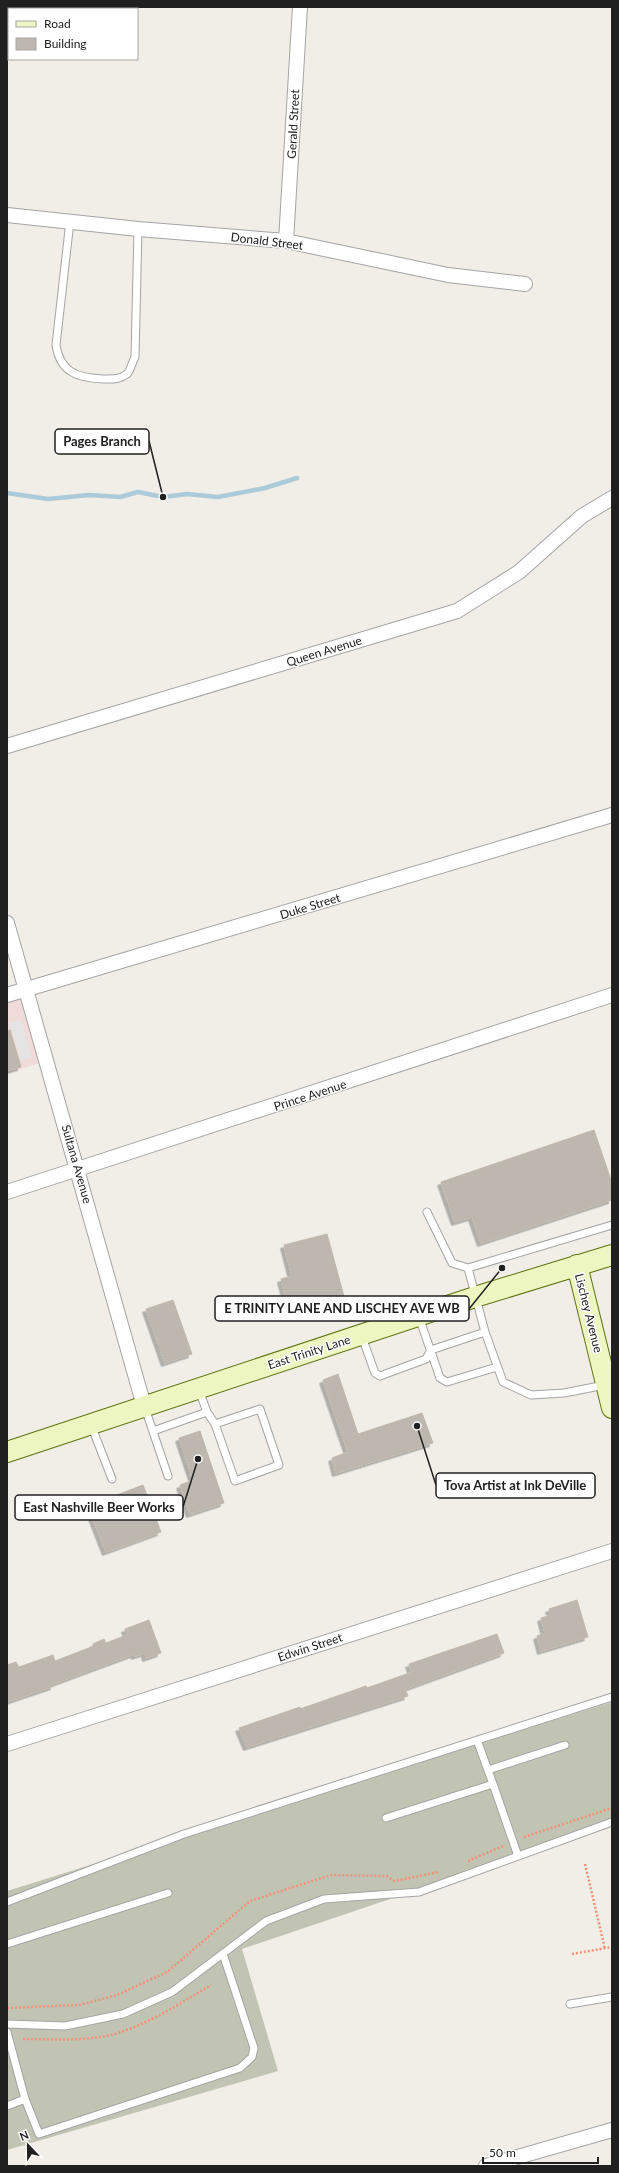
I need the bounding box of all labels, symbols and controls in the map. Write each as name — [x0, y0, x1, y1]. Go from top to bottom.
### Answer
legend — [8, 8, 138, 60]
text: Road — [44, 16, 71, 31]
text: Building — [44, 36, 87, 51]
street label: Gerald Street — [284, 88, 302, 159]
street label: Donald Street — [230, 229, 305, 253]
callout: Pages Branch — [55, 429, 149, 454]
text: Pages Branch — [63, 433, 141, 449]
street label: Queen Avenue — [285, 632, 363, 670]
street label: Duke Street — [278, 889, 343, 922]
street label: Prince Avenue — [272, 1076, 348, 1114]
street label: Sultana Avenue — [59, 1123, 95, 1205]
street label: Lischey Avenue — [572, 1272, 606, 1354]
callout: E TRINITY LANE AND LISCHEY AVE WB — [215, 1296, 469, 1321]
text: E TRINITY LANE AND LISCHEY AVE WB — [224, 1300, 460, 1316]
street label: East Trinity Lane — [266, 1332, 352, 1372]
callout: Tova Artist at Ink DeVille — [436, 1473, 595, 1498]
text: Tova Artist at Ink DeVille — [444, 1477, 586, 1493]
callout: East Nashville Beer Works — [15, 1495, 183, 1520]
text: East Nashville Beer Works — [23, 1499, 175, 1515]
street label: Edwin Street — [276, 1629, 345, 1664]
north arrow — [8, 2125, 48, 2165]
text: N — [18, 2128, 30, 2143]
scale bar — [483, 2139, 598, 2165]
text: 50 m — [489, 2145, 516, 2160]

